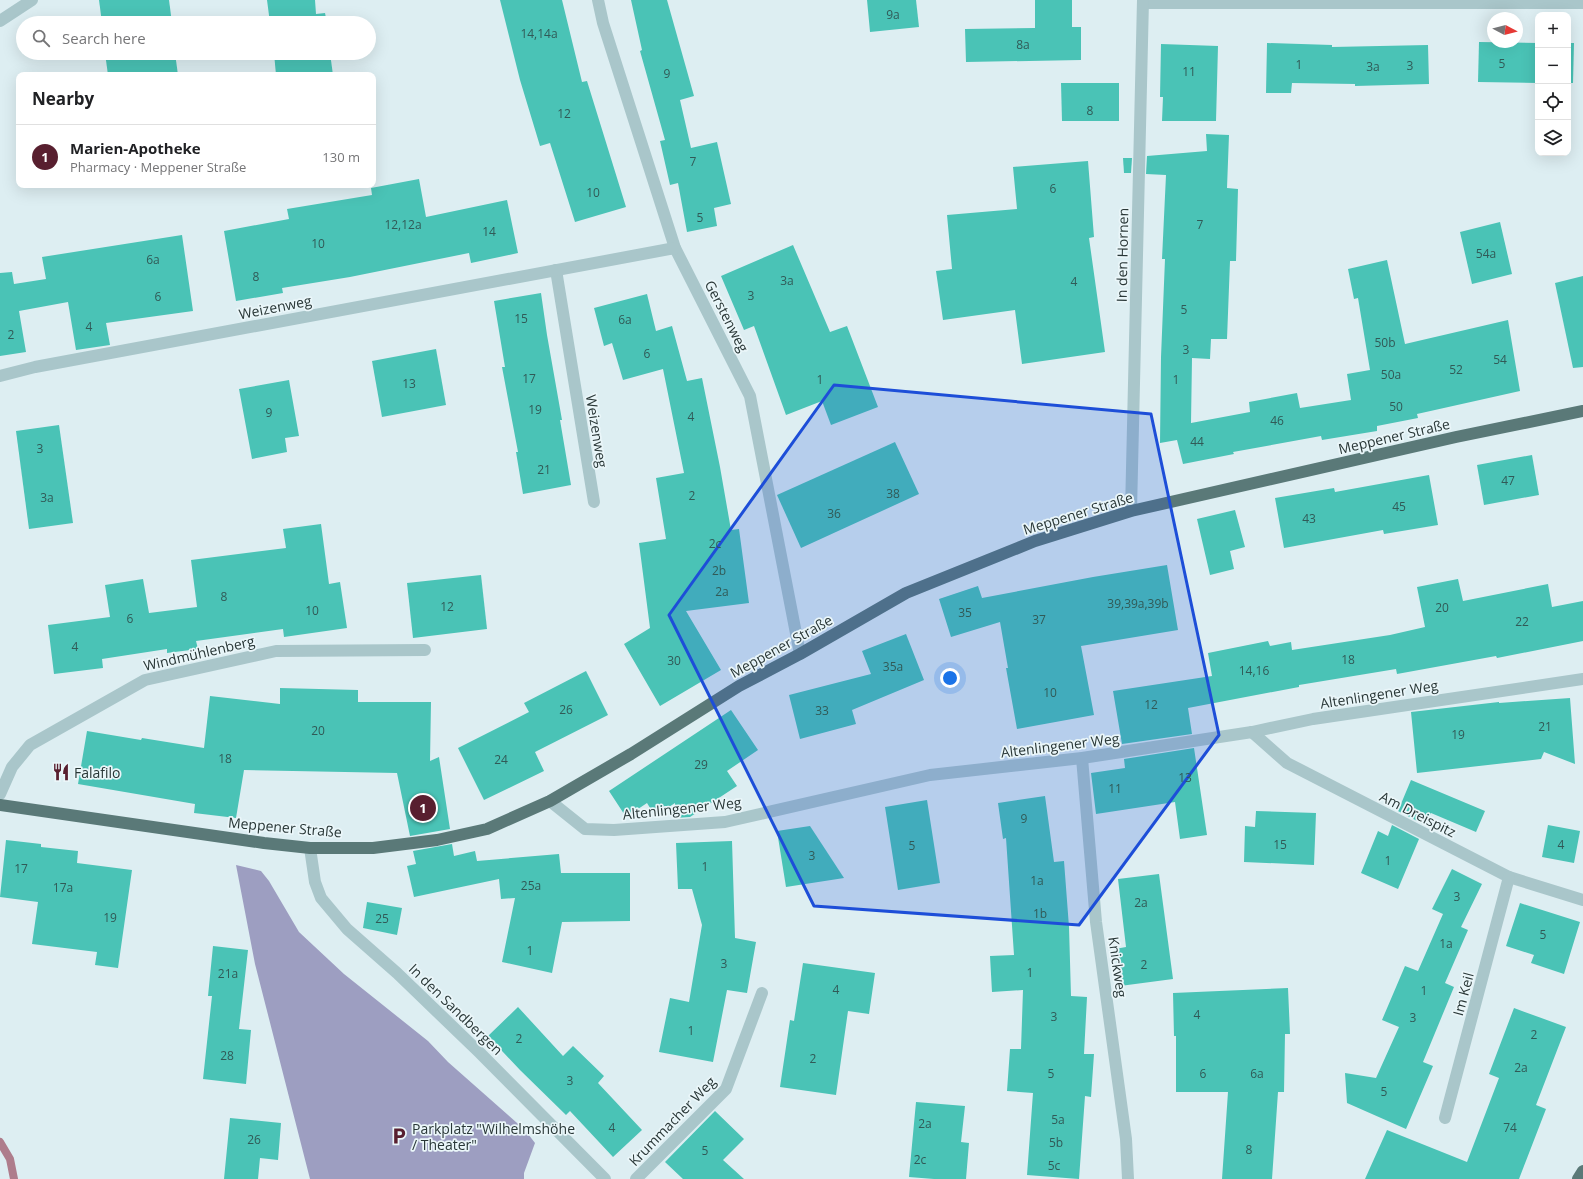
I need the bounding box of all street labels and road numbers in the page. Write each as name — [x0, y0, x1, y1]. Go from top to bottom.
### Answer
street label: In den Hornen — [1112, 208, 1132, 302]
street label: Gerstenweg — [701, 277, 753, 355]
street label: Weizenweg — [237, 291, 313, 323]
street label: Weizenweg — [582, 393, 612, 469]
street label: Meppener Straße — [1336, 414, 1452, 458]
street label: Meppener Straße — [1021, 487, 1135, 539]
street label: Meppener Straße — [727, 610, 836, 682]
street label: Windmühlenberg — [142, 631, 257, 675]
street label: Altenlingener Weg — [1319, 675, 1440, 713]
street label: Altenlingener Weg — [1000, 728, 1121, 762]
street label: Am Dreispitz — [1377, 787, 1460, 842]
street label: Altenlingener Weg — [622, 792, 743, 824]
street label: Meppener Straße — [227, 813, 343, 841]
street label: Knickweg — [1104, 935, 1132, 999]
street label: In den Sandbergen — [405, 959, 507, 1059]
street label: Im Keil — [1448, 970, 1478, 1018]
street label: Krummacher Weg — [624, 1072, 720, 1170]

